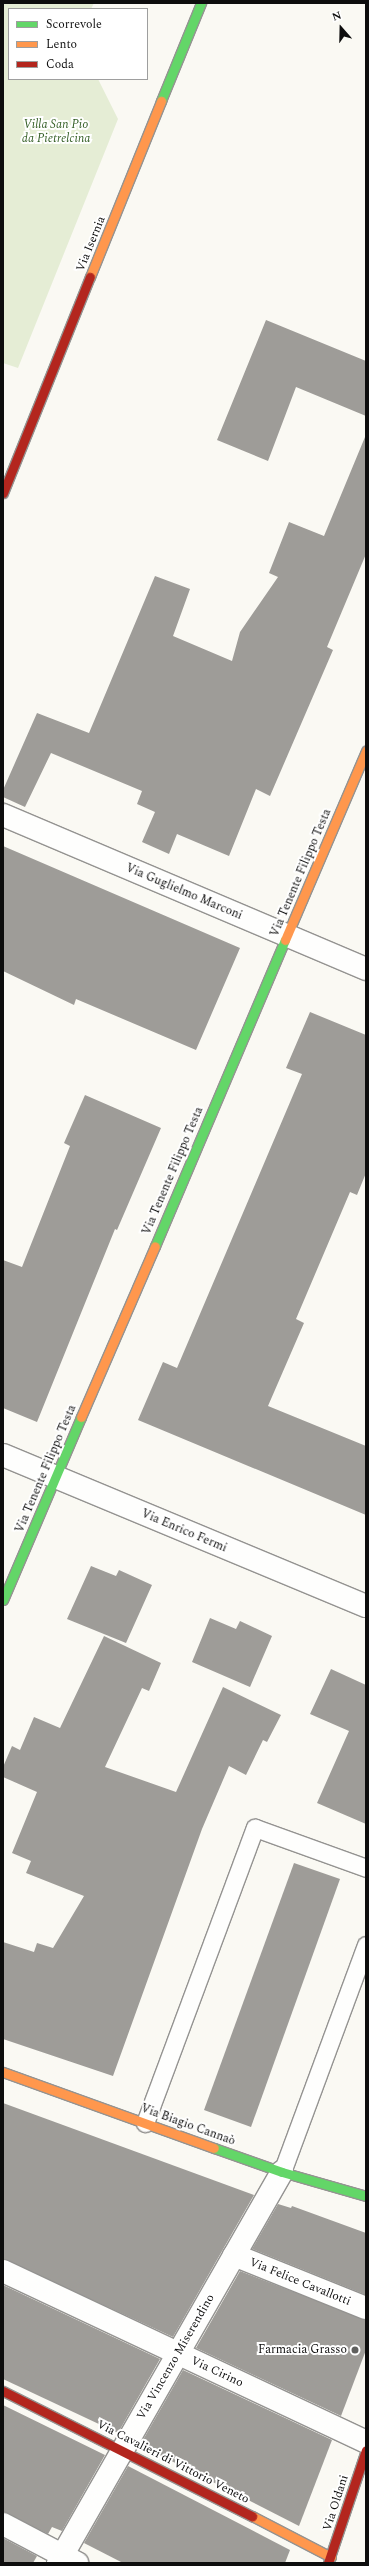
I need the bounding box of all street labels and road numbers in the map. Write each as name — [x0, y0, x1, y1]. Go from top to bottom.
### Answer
street label: Via Isernia — [73, 214, 109, 274]
street label: Via Tenente Filippo Testa — [268, 807, 334, 939]
street label: Via Guglielmo Marconi — [123, 861, 245, 923]
street label: Via Tenente Filippo Testa — [140, 1105, 206, 1237]
street label: Via Tenente Filippo Testa — [13, 1403, 79, 1535]
street label: Via Enrico Fermi — [139, 1506, 229, 1556]
street label: Via Biagio Cannaò — [139, 2101, 237, 2149]
street label: Via Felice Cavallotti — [247, 2255, 353, 2309]
street label: Via Vincenzo Miserendino — [134, 2292, 218, 2422]
street label: Via Cirino — [189, 2354, 245, 2390]
street label: Via Cavalieri di Vittorio Veneto — [94, 2417, 252, 2507]
street label: Via Oldani — [320, 2473, 352, 2533]

